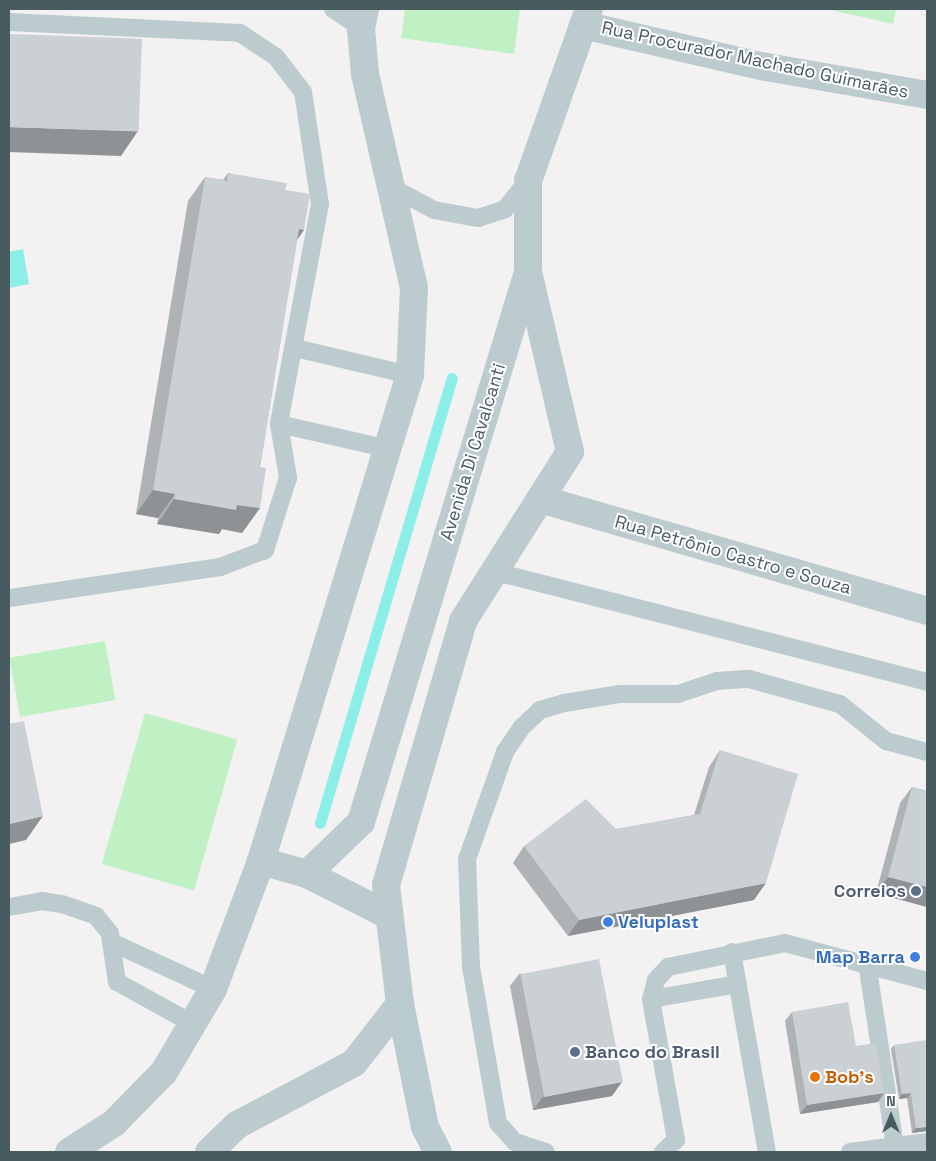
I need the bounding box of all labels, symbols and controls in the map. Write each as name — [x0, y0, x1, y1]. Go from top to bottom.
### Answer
street label: Rua Procurador Machado Guimarães — [600, 17, 910, 103]
street label: Avenida Di Cavalcanti — [436, 361, 510, 543]
street label: Rua Petrônio Castro e Souza — [612, 511, 854, 599]
place label: Correios — [834, 880, 906, 902]
marker: Correios — [910, 885, 922, 897]
place label: Veluplast — [618, 911, 699, 933]
marker: Veluplast — [602, 916, 614, 928]
place label: Map Barra — [816, 946, 905, 968]
marker: Map Barra — [909, 951, 921, 963]
place label: Banco do Brasil — [585, 1041, 720, 1063]
marker: Banco do Brasil — [569, 1046, 581, 1058]
place label: Bob's — [825, 1066, 874, 1088]
marker: Bob's — [809, 1071, 821, 1083]
north arrow — [866, 1091, 916, 1141]
text: N — [886, 1092, 896, 1110]

